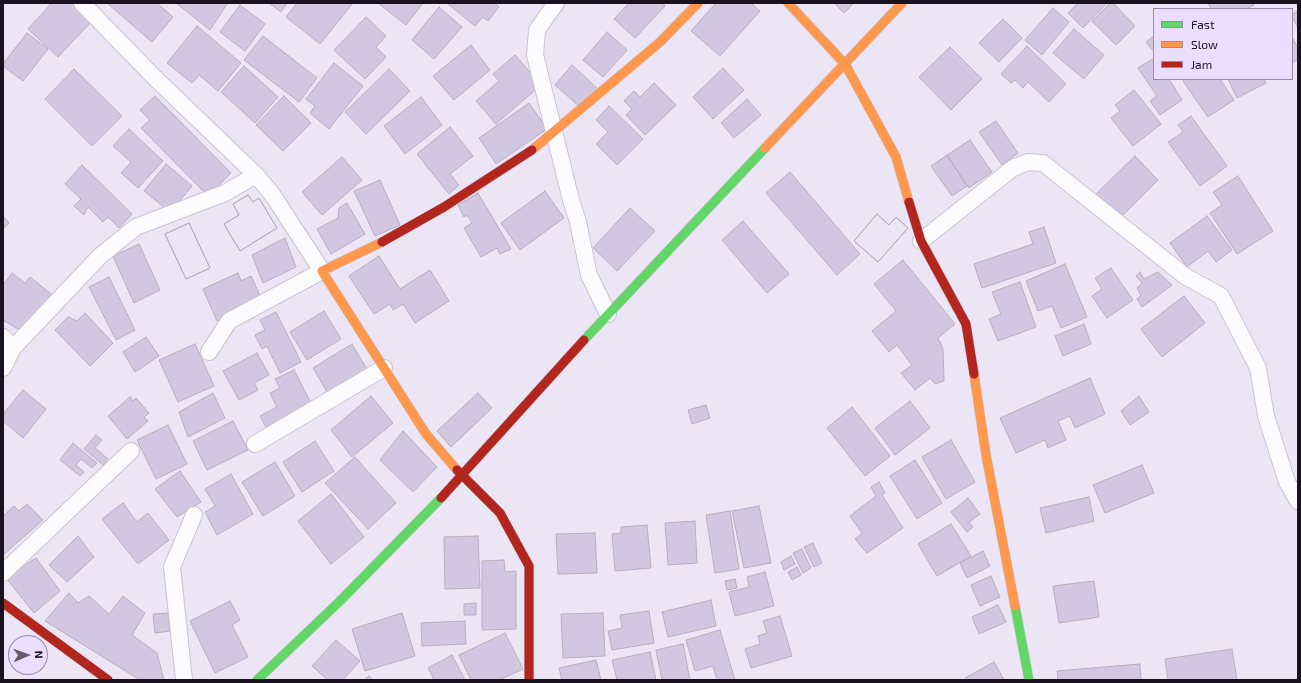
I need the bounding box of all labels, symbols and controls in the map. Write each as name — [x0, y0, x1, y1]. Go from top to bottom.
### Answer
legend — [1153, 8, 1293, 80]
text: Fast — [1191, 17, 1214, 31]
text: Slow — [1191, 37, 1218, 51]
text: Jam — [1191, 57, 1212, 71]
north arrow — [8, 635, 48, 675]
text: N — [33, 650, 46, 659]

